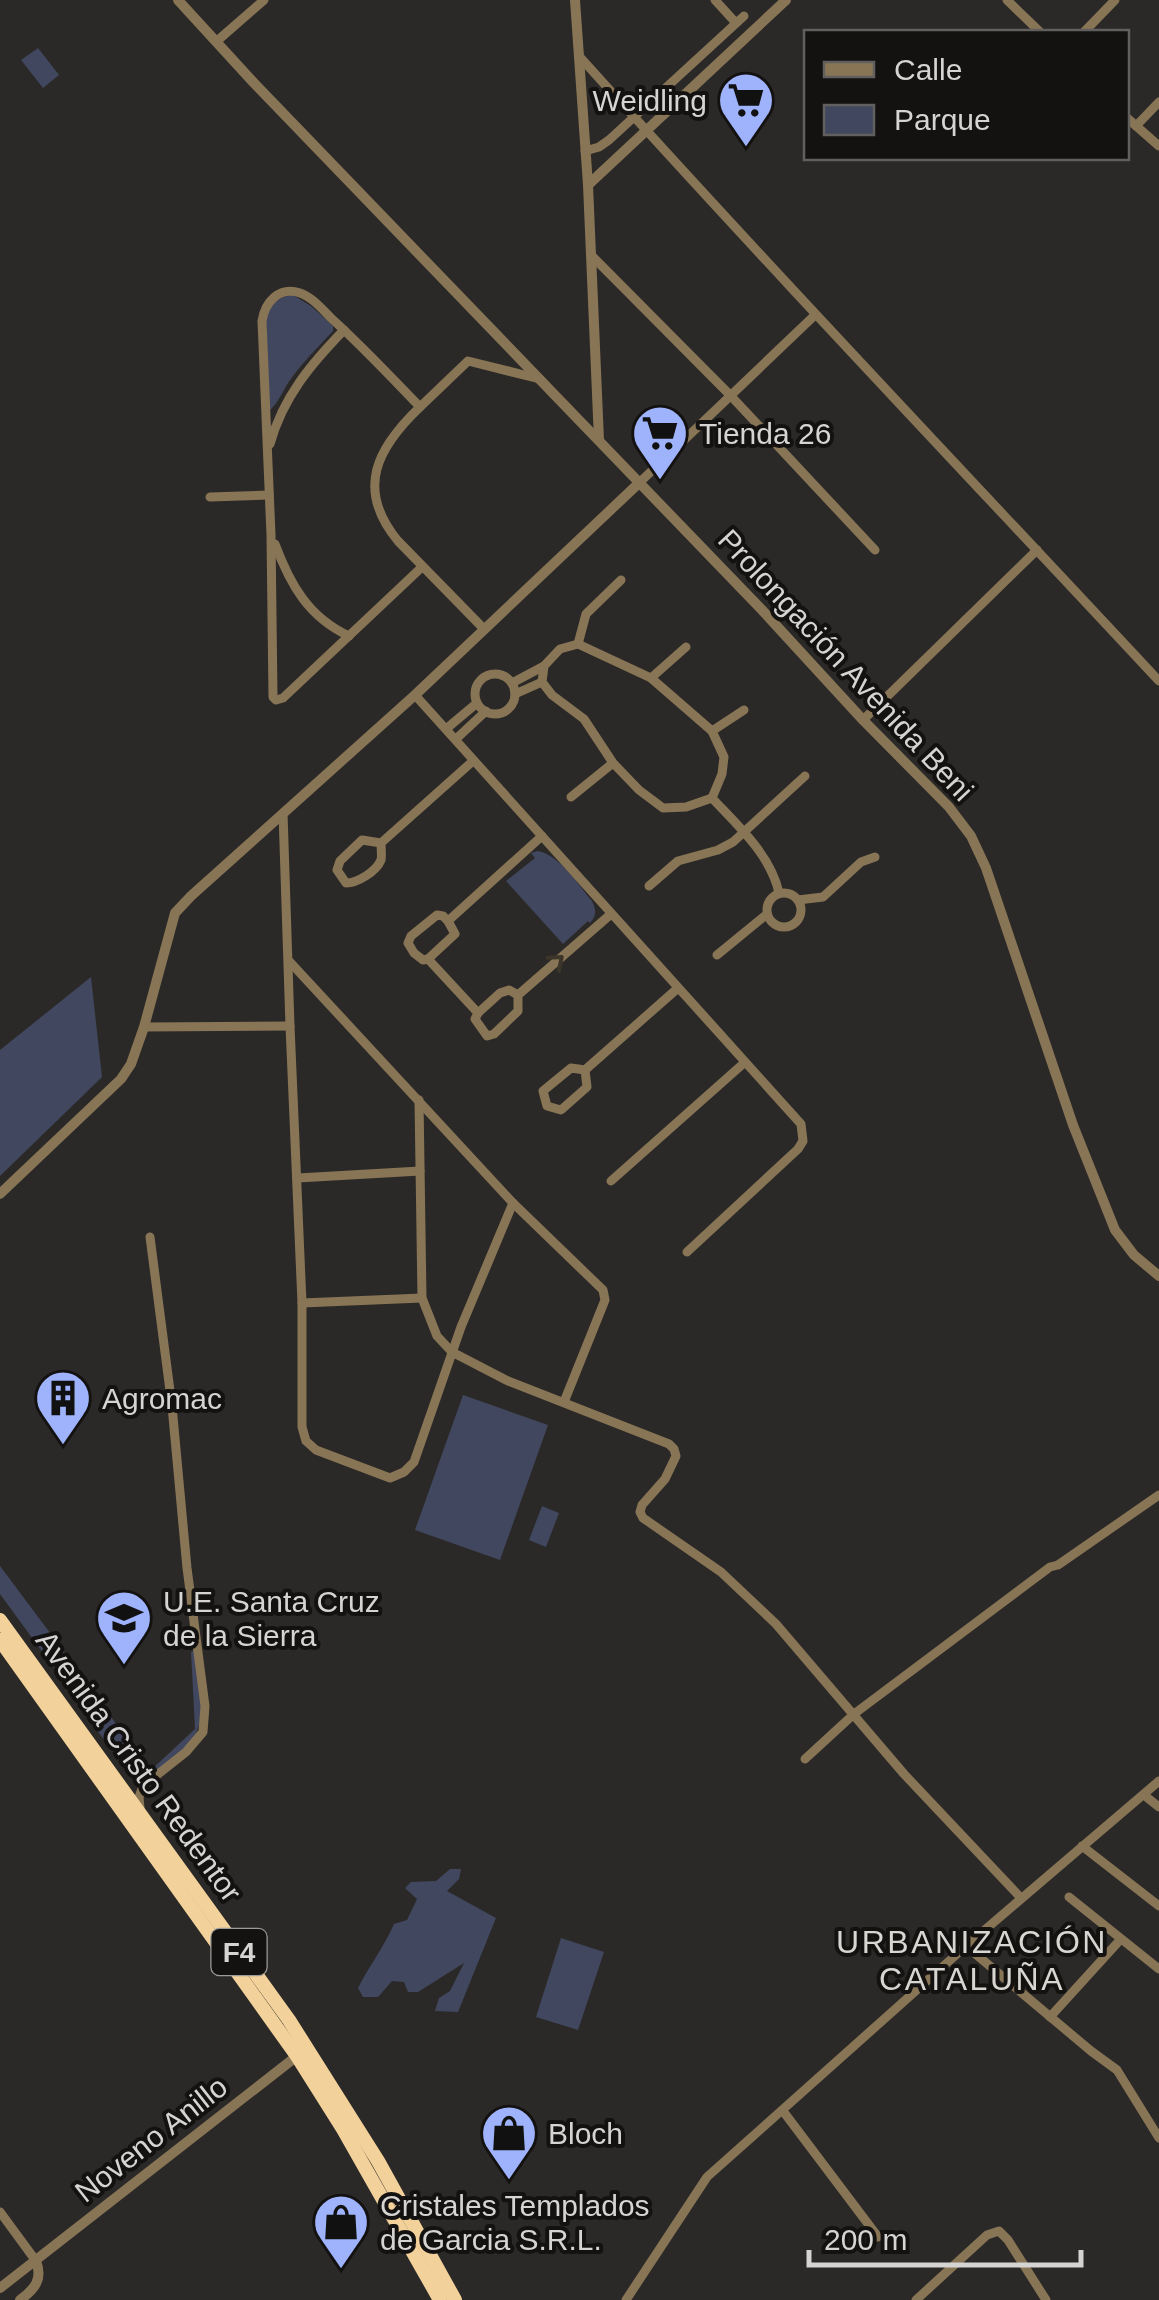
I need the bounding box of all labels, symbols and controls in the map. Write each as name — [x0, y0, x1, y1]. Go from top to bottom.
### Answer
legend — [804, 30, 1129, 160]
text: Calle — [894, 53, 962, 86]
supermarket icon: Weidling — [716, 70, 776, 149]
place label: Weidling — [592, 84, 707, 117]
text: Parque — [894, 103, 991, 136]
supermarket icon: Tienda 26 — [630, 403, 690, 482]
place label: Tienda 26 — [699, 417, 831, 450]
street label: Prolongación Avenida Beni — [712, 523, 980, 807]
one-way arrow — [545, 955, 564, 973]
building icon: Agromac — [33, 1368, 93, 1447]
place label: Agromac — [102, 1382, 222, 1415]
place label: U.E. Santa Cruz de la Sierra — [163, 1585, 380, 1652]
school or university icon: U.E. Santa Cruz de la Sierra — [94, 1588, 154, 1667]
street label: Avenida Cristo Redentor — [30, 1624, 248, 1908]
district label: URBANIZACIÓN CATALUÑA — [836, 1924, 1108, 1997]
road number: F4 — [212, 1929, 266, 1975]
street label: Noveno Anillo — [69, 2070, 233, 2208]
shop icon: Bloch — [479, 2103, 539, 2182]
place label: Bloch — [548, 2117, 623, 2150]
place label: Cristales Templados de Garcia S.R.L. — [380, 2189, 650, 2256]
shop icon: Cristales Templados de Garcia S.R.L. — [311, 2192, 371, 2271]
scale bar — [809, 2205, 1082, 2267]
text: 200 m — [824, 2223, 907, 2256]

